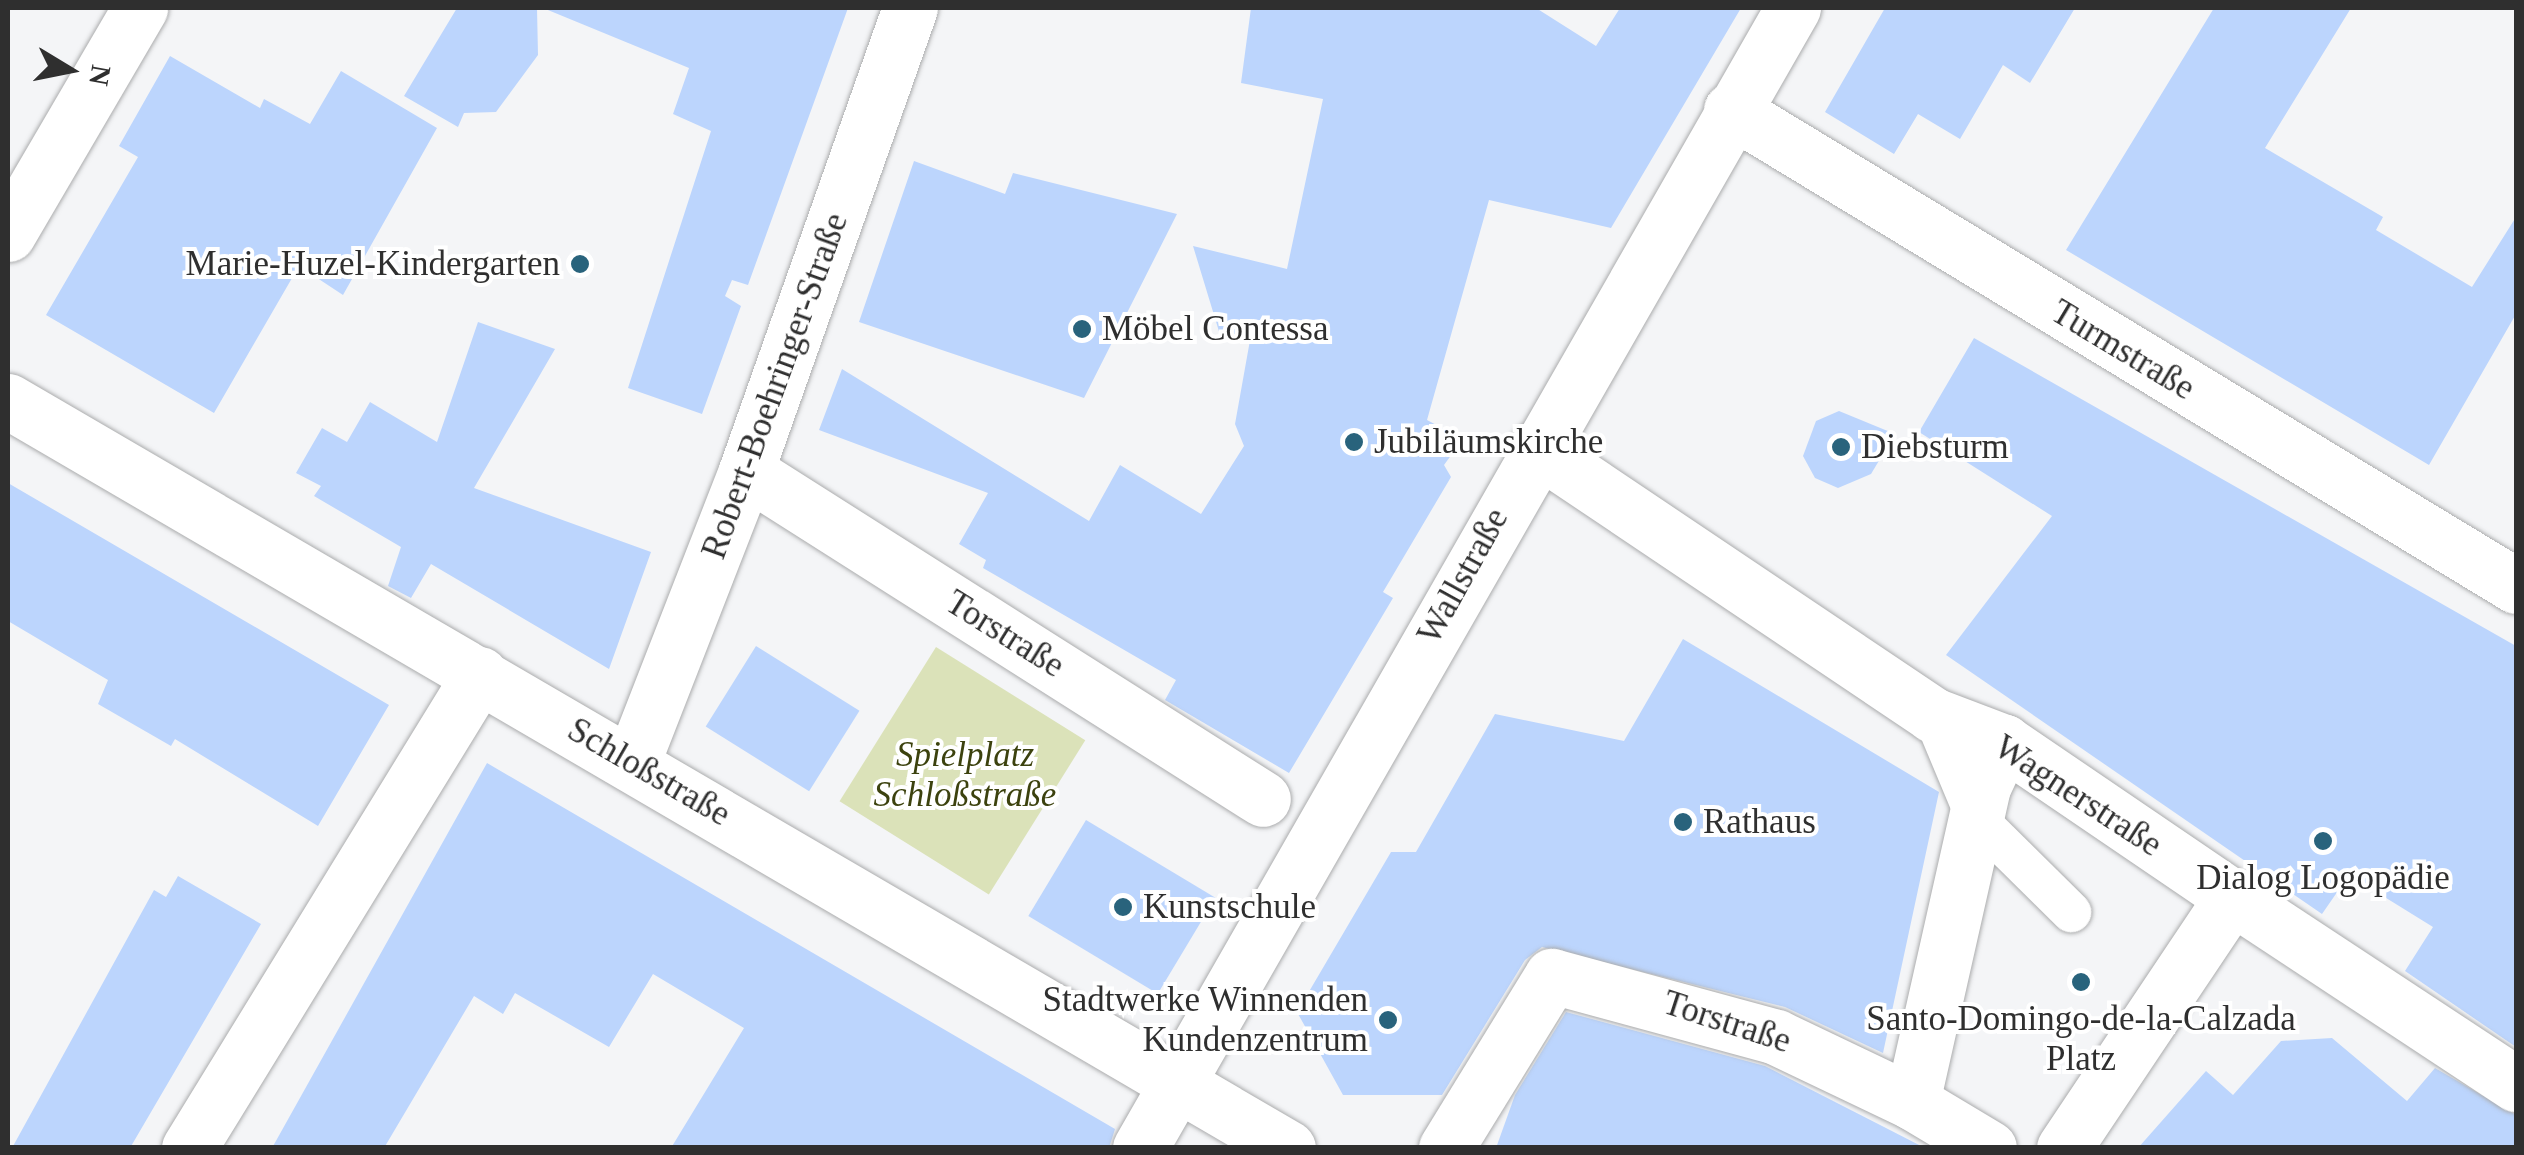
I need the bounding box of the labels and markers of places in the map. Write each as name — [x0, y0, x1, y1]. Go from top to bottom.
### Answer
place label: Marie-Huzel-Kindergarten — [186, 243, 560, 285]
marker: Marie-Huzel-Kindergarten — [569, 253, 591, 275]
place label: Möbel Contessa — [1102, 308, 1329, 350]
marker: Möbel Contessa — [1071, 318, 1093, 340]
place label: Jubiläumskirche — [1374, 421, 1603, 463]
place label: Diebsturm — [1861, 426, 2009, 468]
marker: Jubiläumskirche — [1343, 431, 1365, 453]
marker: Diebsturm — [1830, 436, 1852, 458]
place label: Rathaus — [1703, 801, 1816, 843]
marker: Rathaus — [1672, 811, 1694, 833]
marker: Dialog Logopädie — [2312, 830, 2334, 852]
place label: Dialog Logopädie — [2196, 857, 2450, 899]
place label: Kunstschule — [1143, 886, 1316, 928]
marker: Kunstschule — [1112, 896, 1134, 918]
marker: Santo-Domingo-de-la-Calzada Platz — [2070, 971, 2092, 993]
place label: Stadtwerke Winnenden Kundenzentrum — [1042, 979, 1368, 1061]
place label: Santo-Domingo-de-la-Calzada Platz — [1866, 998, 2296, 1080]
marker: Stadtwerke Winnenden Kundenzentrum — [1377, 1009, 1399, 1031]

